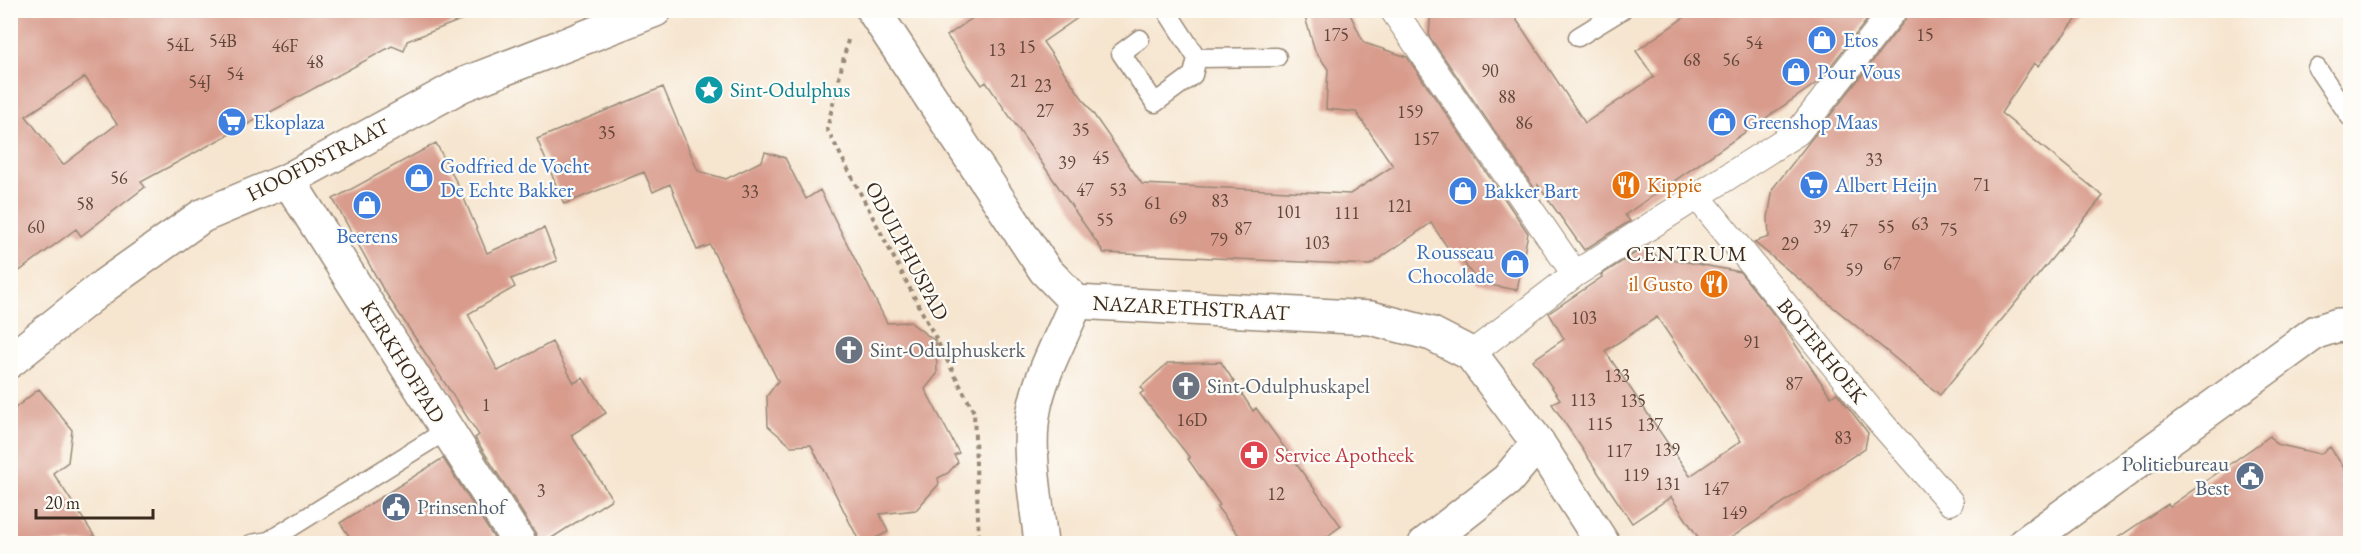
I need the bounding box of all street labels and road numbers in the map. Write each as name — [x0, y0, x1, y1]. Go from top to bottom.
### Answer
street label: HOOFDSTRAAT — [242, 112, 394, 207]
street label: ODULPHUSPAD — [859, 177, 955, 325]
street label: NAZARETHSTRAAT — [1092, 289, 1291, 326]
street label: BOTERHOEK — [1772, 292, 1874, 409]
street label: KERKHOFPAD — [355, 296, 452, 428]

